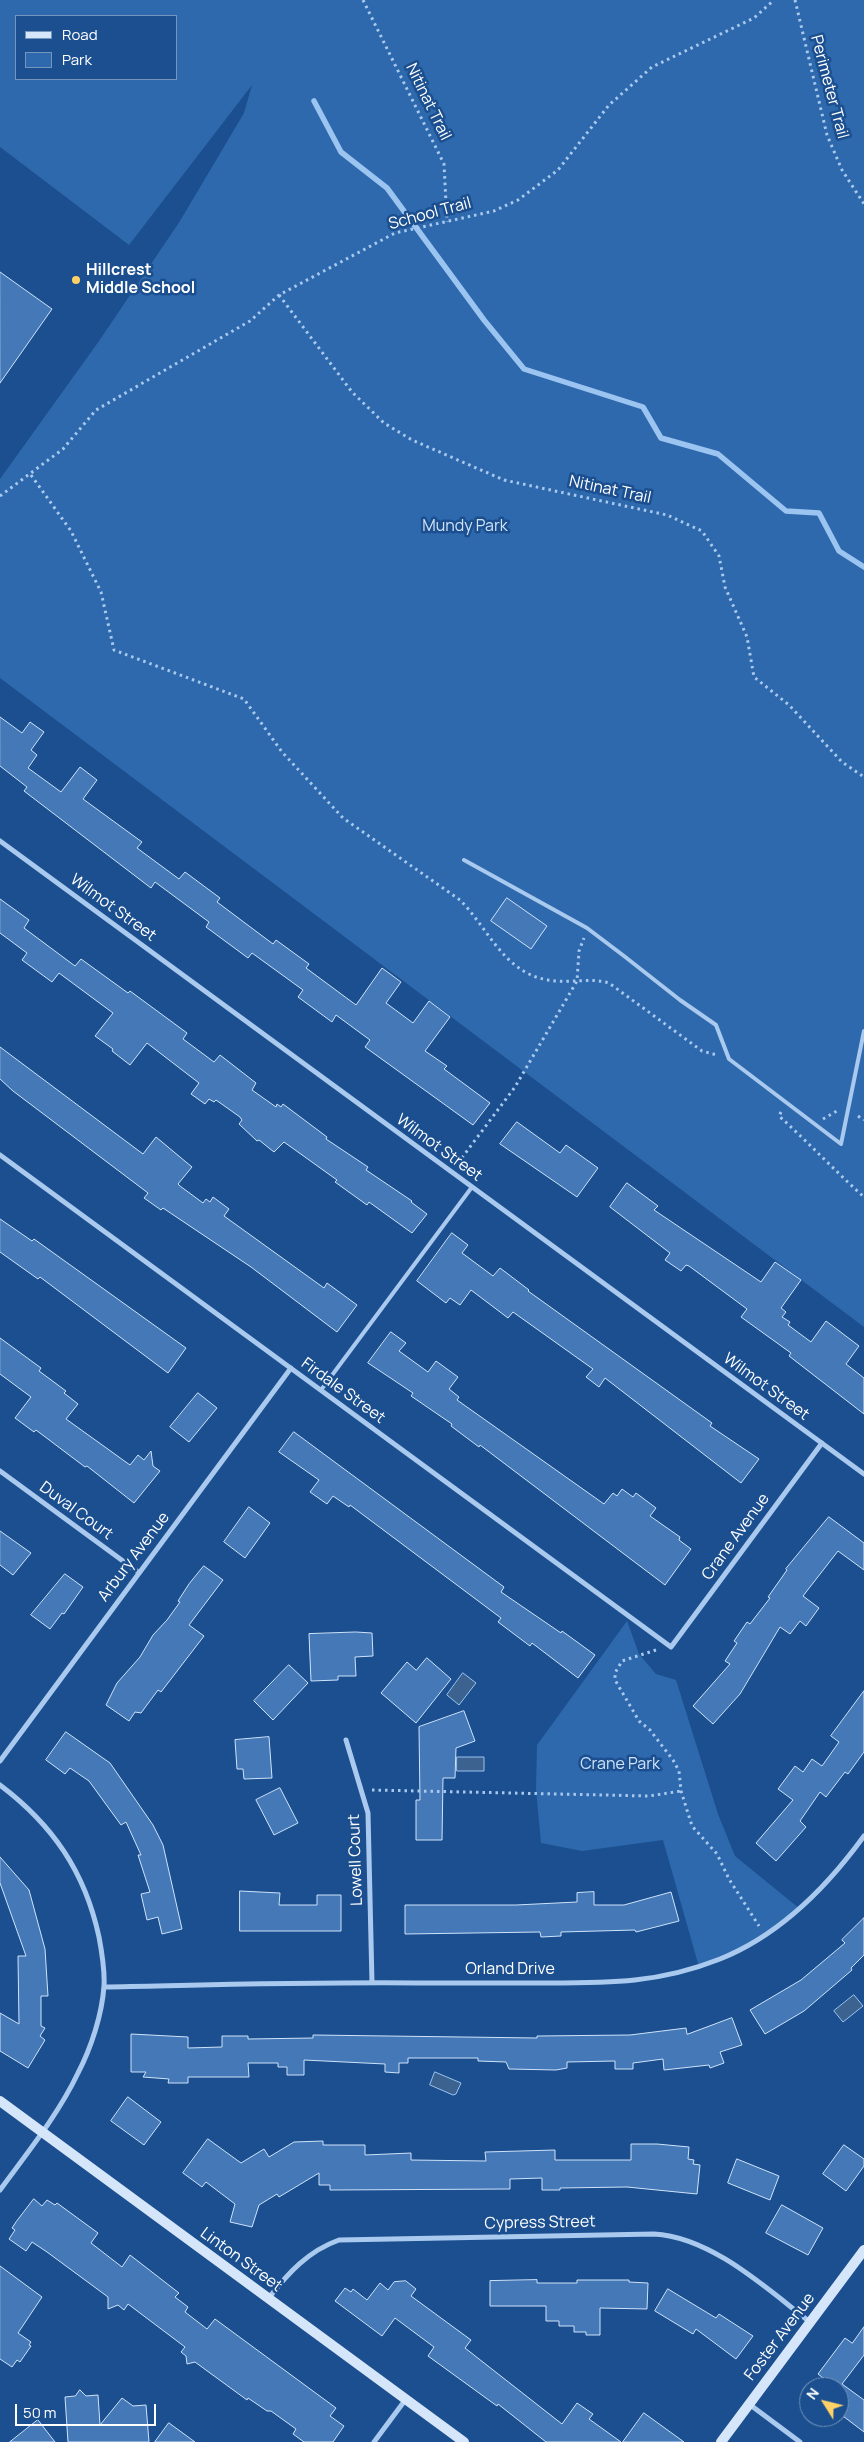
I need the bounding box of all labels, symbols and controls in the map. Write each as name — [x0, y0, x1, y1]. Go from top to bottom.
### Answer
legend — [15, 15, 178, 80]
text: Road — [62, 24, 98, 45]
street label: Perimeter Trail — [806, 33, 852, 141]
text: Park — [62, 49, 92, 70]
street label: Nitinat Trail — [401, 60, 455, 144]
street label: School Trail — [387, 194, 473, 234]
place label: Hillcrest Middle School — [86, 261, 195, 299]
marker: Hillcrest Middle School — [70, 274, 82, 286]
street label: Nitinat Trail — [567, 472, 653, 508]
park label: Mundy Park — [422, 517, 508, 537]
street label: Wilmot Street — [66, 870, 160, 946]
street label: Wilmot Street — [392, 1110, 486, 1186]
street label: Wilmot Street — [719, 1349, 813, 1425]
street label: Firdale Street — [297, 1354, 389, 1428]
street label: Duval Court — [35, 1478, 117, 1544]
street label: Crane Avenue — [698, 1490, 774, 1584]
street label: Arbury Avenue — [94, 1509, 174, 1605]
park label: Crane Park — [580, 1755, 660, 1775]
street label: Lowell Court — [345, 1814, 367, 1906]
street label: Orland Drive — [465, 1960, 555, 1980]
street label: Cypress Street — [484, 2212, 596, 2234]
street label: Linton Street — [196, 2224, 286, 2296]
street label: Foster Avenue — [741, 2289, 819, 2385]
north arrow — [799, 2377, 849, 2427]
text: N — [802, 2384, 823, 2403]
scale bar — [18, 2394, 159, 2426]
text: 50 m — [23, 2402, 57, 2423]

